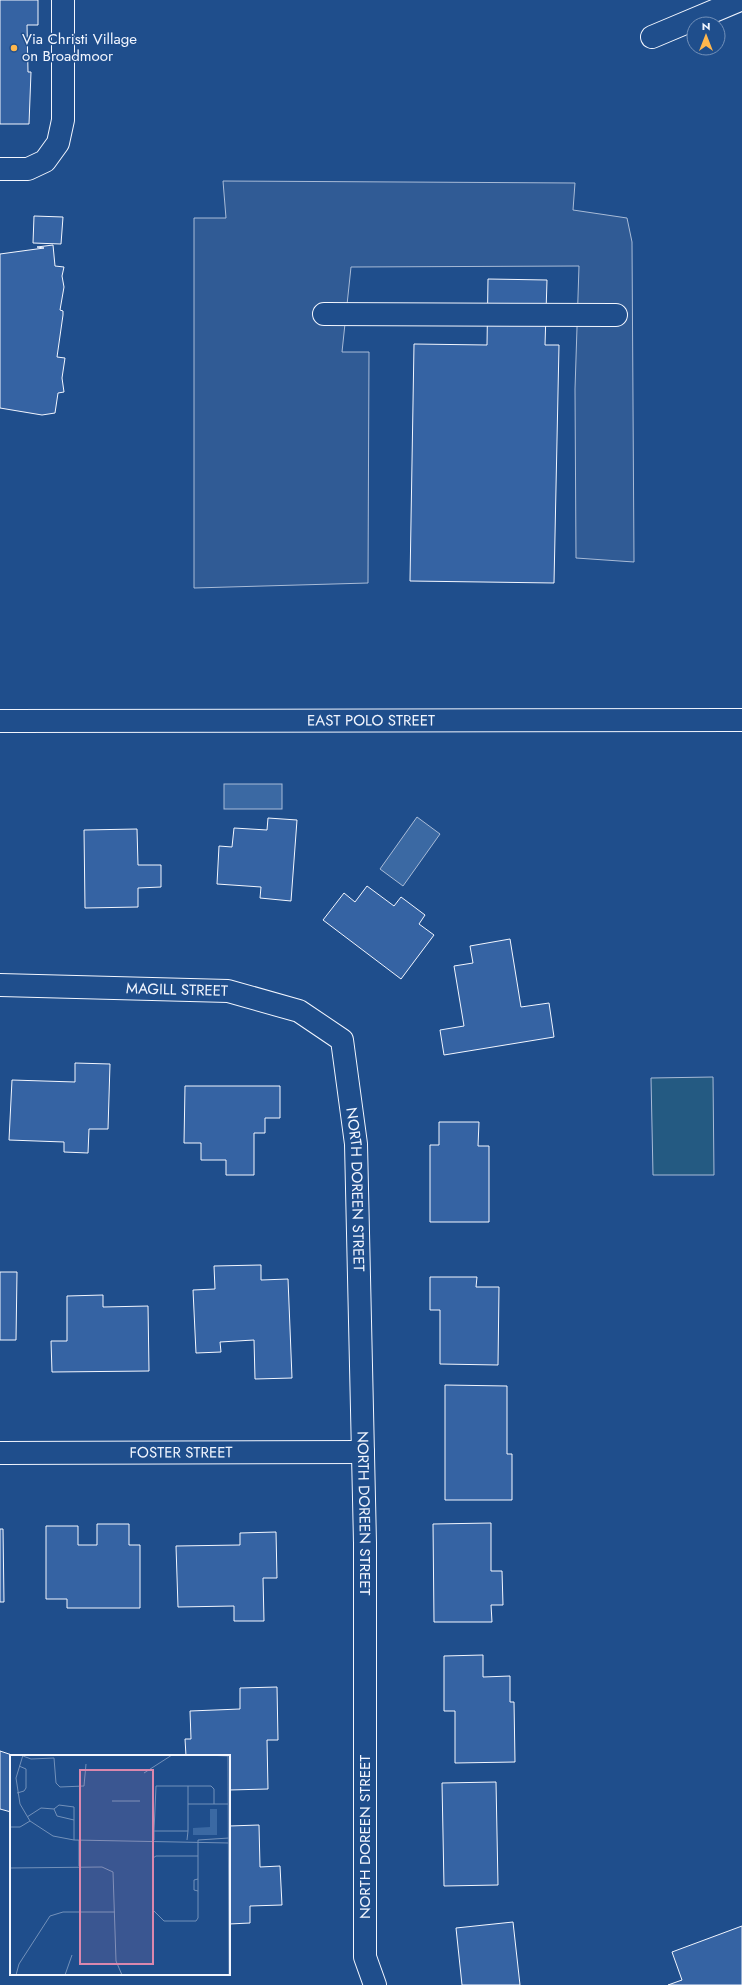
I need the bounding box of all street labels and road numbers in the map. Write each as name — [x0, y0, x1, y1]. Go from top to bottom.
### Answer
street label: EAST POLO STREET — [307, 709, 435, 732]
street label: MAGILL STREET — [126, 977, 228, 1002]
street label: NORTH DOREEN STREET — [340, 1106, 370, 1272]
street label: NORTH DOREEN STREET — [351, 1431, 376, 1595]
street label: FOSTER STREET — [130, 1441, 233, 1464]
street label: NORTH DOREEN STREET — [354, 1755, 376, 1919]

